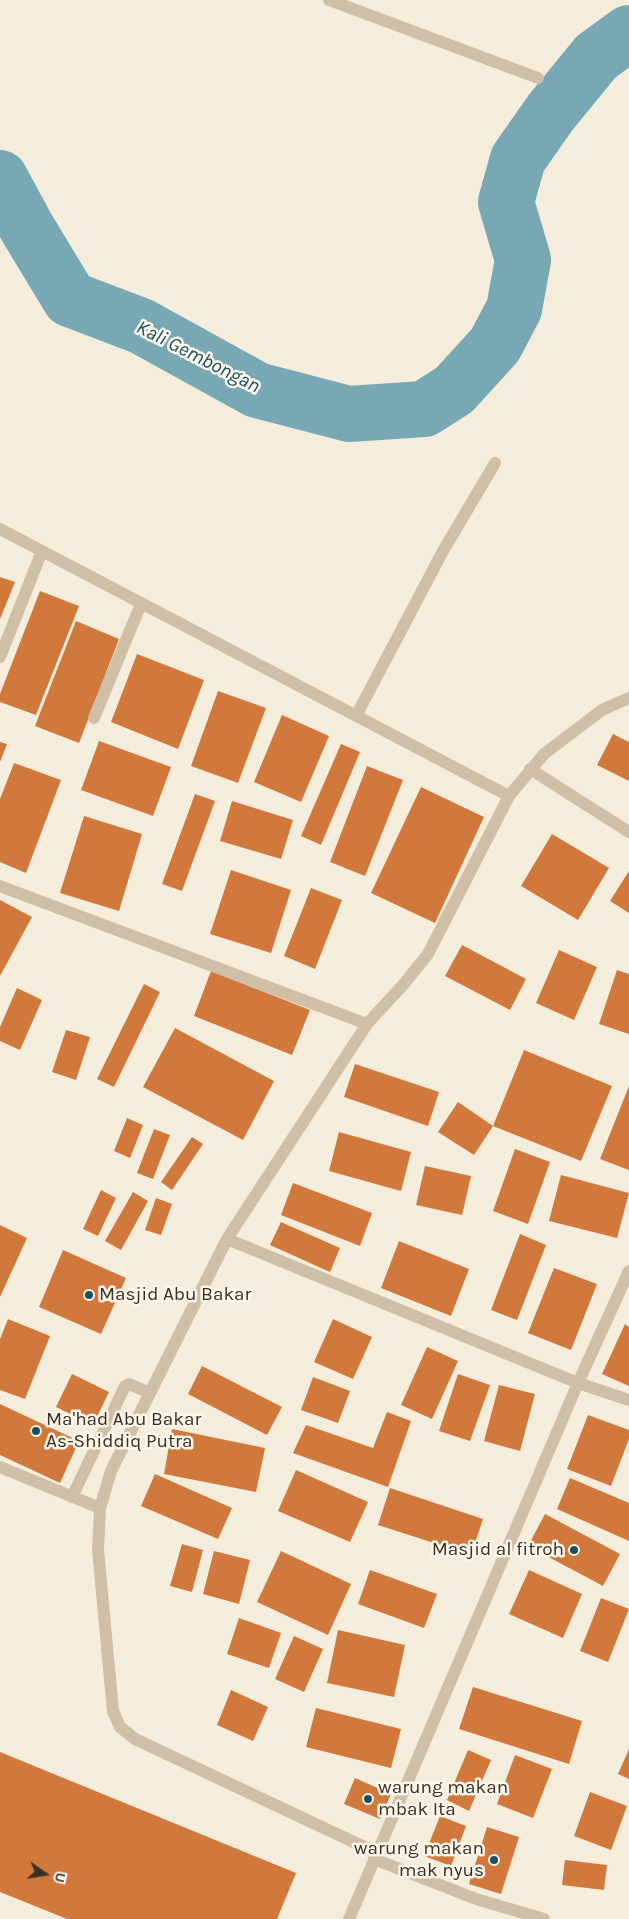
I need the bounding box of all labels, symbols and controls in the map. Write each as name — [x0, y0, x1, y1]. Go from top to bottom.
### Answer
water label: Kali Gembongan — [132, 316, 264, 398]
place label: Masjid Abu Bakar — [99, 1284, 251, 1306]
marker: Masjid Abu Bakar — [83, 1289, 95, 1301]
place label: Ma'had Abu Bakar As-Shiddiq Putra — [46, 1409, 201, 1453]
marker: Ma'had Abu Bakar As-Shiddiq Putra — [30, 1425, 42, 1437]
place label: Masjid al fitroh — [432, 1539, 564, 1561]
marker: Masjid al fitroh — [568, 1544, 580, 1556]
place label: warung makan mbak Ita — [378, 1777, 508, 1821]
marker: warung makan mbak Ita — [362, 1793, 374, 1805]
place label: warung makan mak nyus — [354, 1838, 484, 1882]
north arrow — [20, 1849, 70, 1899]
marker: warung makan mak nyus — [488, 1854, 500, 1866]
text: U — [51, 1871, 69, 1884]

